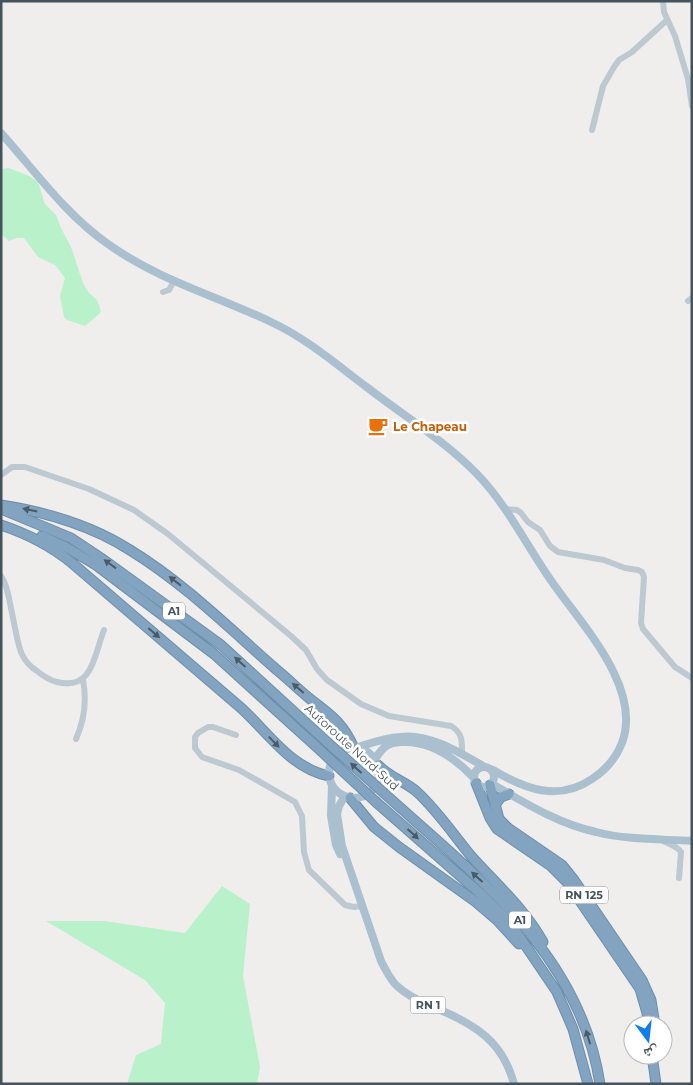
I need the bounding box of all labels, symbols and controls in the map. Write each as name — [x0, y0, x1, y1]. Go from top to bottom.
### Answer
cafe icon: Le Chapeau — [367, 415, 389, 437]
place label: Le Chapeau — [393, 419, 467, 434]
one-way arrow — [23, 506, 38, 514]
one-way arrow — [103, 559, 117, 569]
one-way arrow — [169, 576, 182, 587]
road number: A1 — [163, 602, 185, 620]
one-way arrow — [147, 627, 159, 639]
one-way arrow — [234, 656, 246, 668]
one-way arrow — [291, 682, 304, 693]
street label: Autoroute Nord-Sud — [302, 701, 402, 793]
one-way arrow — [268, 735, 280, 747]
one-way arrow — [351, 762, 363, 774]
one-way arrow — [406, 828, 418, 840]
one-way arrow — [470, 871, 483, 882]
road number: RN 125 — [560, 886, 608, 904]
road number: A1 — [509, 912, 531, 928]
road number: RN 1 — [410, 996, 446, 1014]
north arrow — [623, 1015, 673, 1065]
one-way arrow — [584, 1029, 592, 1044]
text: ش — [642, 1042, 661, 1063]

